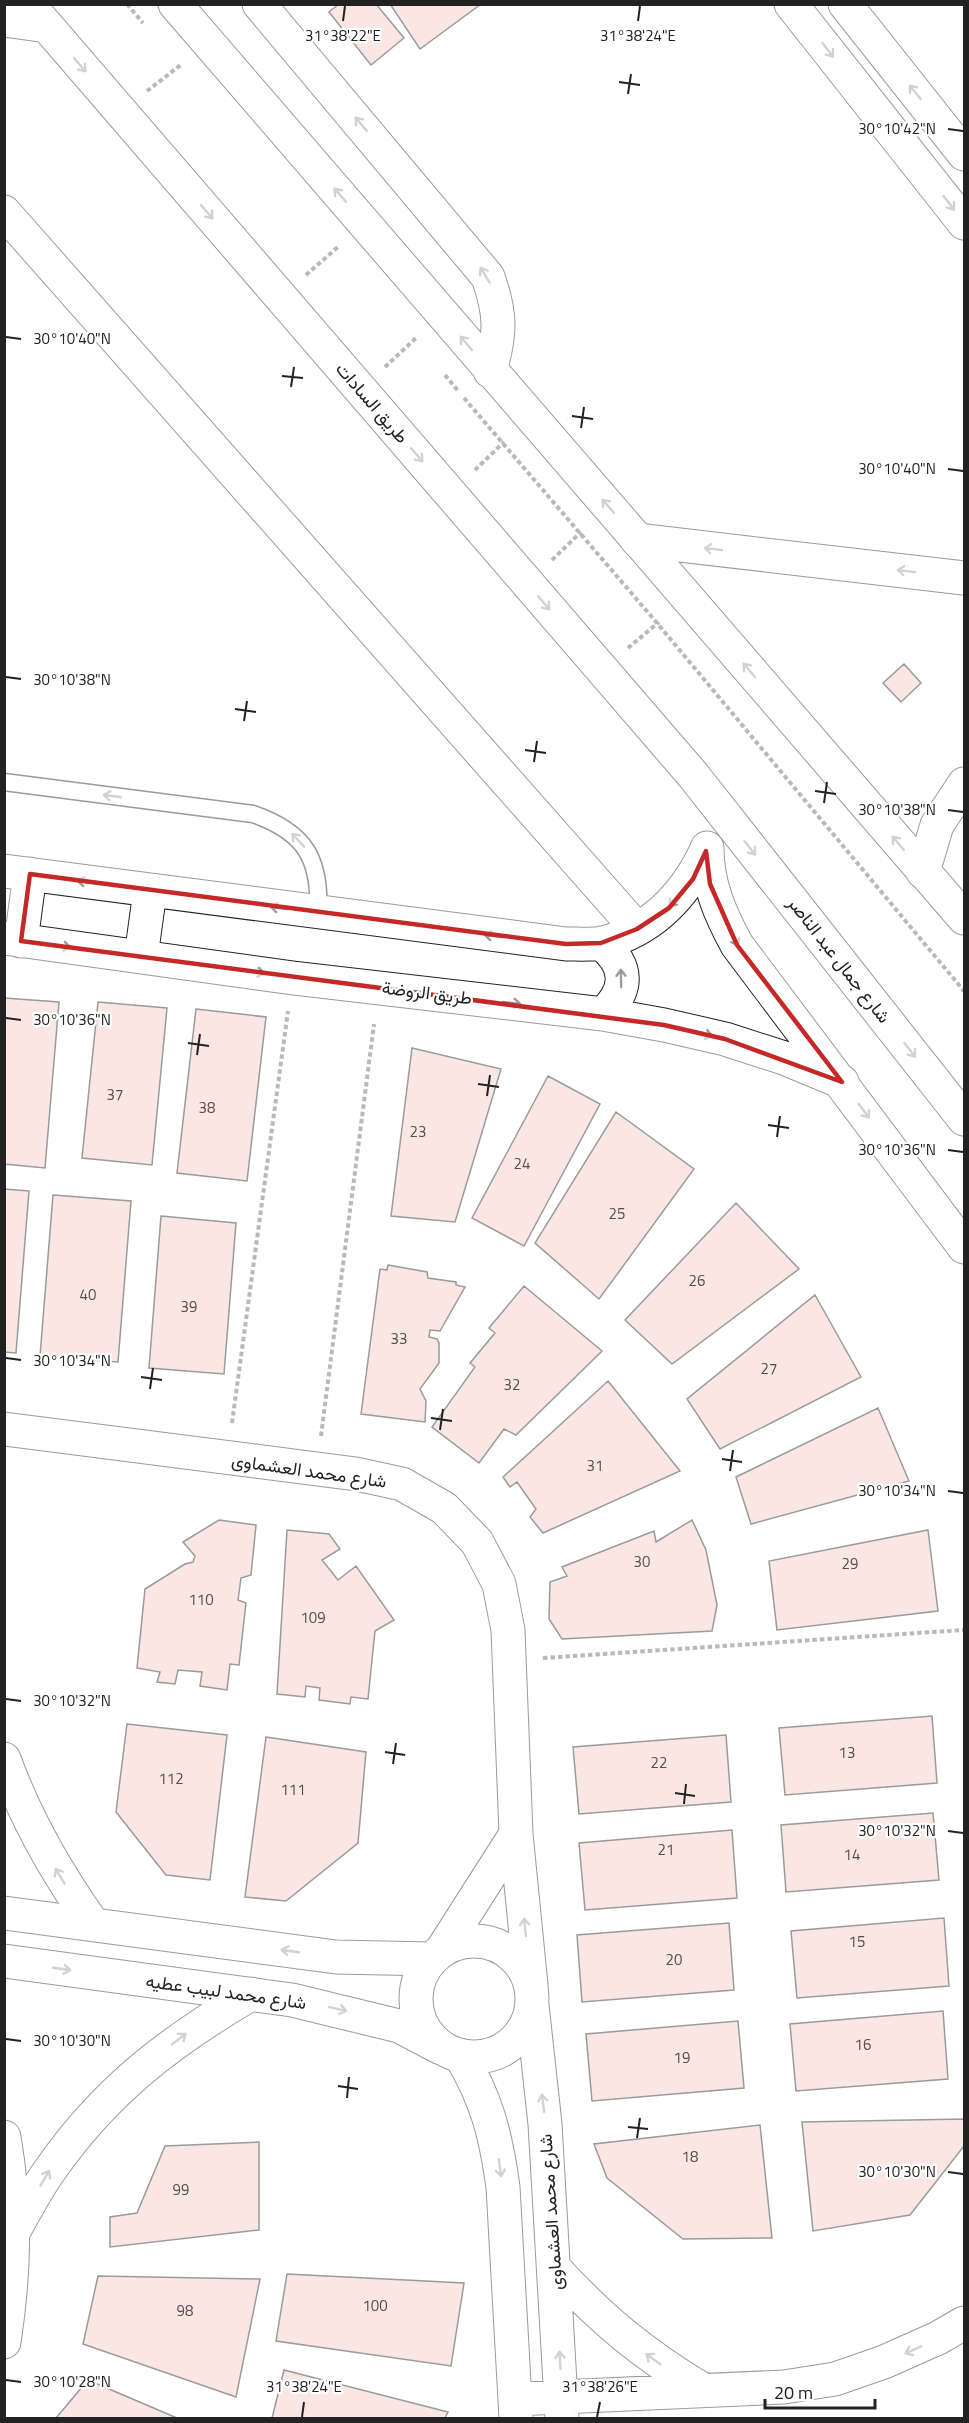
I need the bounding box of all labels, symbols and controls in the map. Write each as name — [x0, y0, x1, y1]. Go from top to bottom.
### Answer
text: 31°38'22"E — [305, 24, 381, 47]
text: 31°38'24"E — [600, 24, 676, 47]
one-way arrow — [821, 42, 834, 58]
one-way arrow — [73, 57, 87, 72]
one-way arrow — [908, 85, 922, 100]
one-way arrow — [354, 117, 368, 132]
text: 30°10'42"N — [858, 117, 936, 140]
one-way arrow — [333, 187, 346, 203]
one-way arrow — [942, 195, 955, 211]
one-way arrow — [201, 204, 214, 220]
one-way arrow — [479, 267, 491, 284]
text: 30°10'40"N — [33, 327, 111, 350]
one-way arrow — [460, 335, 473, 351]
street label: طريق السادات — [329, 356, 415, 449]
one-way arrow — [410, 447, 424, 462]
text: 30°10'40"N — [858, 457, 936, 480]
one-way arrow — [601, 499, 615, 514]
one-way arrow — [703, 543, 723, 554]
one-way arrow — [897, 566, 917, 577]
one-way arrow — [538, 595, 551, 611]
one-way arrow — [742, 662, 756, 677]
text: 30°10'38"N — [33, 668, 111, 691]
one-way arrow — [103, 790, 122, 801]
text: 30°10'38"N — [858, 798, 936, 821]
one-way arrow — [291, 832, 305, 847]
one-way arrow — [891, 836, 905, 851]
one-way arrow — [743, 840, 756, 856]
one-way arrow — [77, 877, 96, 888]
street label: شارع جمال عبد الناصر — [781, 890, 897, 1029]
one-way arrow — [668, 892, 682, 907]
one-way arrow — [270, 902, 290, 913]
one-way arrow — [728, 929, 740, 946]
one-way arrow — [484, 930, 504, 941]
one-way arrow — [52, 941, 72, 952]
one-way arrow — [245, 967, 265, 978]
one-way arrow — [616, 969, 627, 989]
street label: طريق الروضة — [380, 974, 474, 1011]
one-way arrow — [501, 998, 521, 1009]
text: 30°10'36"N — [33, 1008, 111, 1031]
one-way arrow — [694, 1029, 713, 1040]
one-way arrow — [903, 1042, 916, 1058]
house number: 37 — [107, 1083, 123, 1106]
house number: 38 — [199, 1096, 215, 1119]
one-way arrow — [857, 1103, 870, 1119]
house number: 23 — [410, 1120, 426, 1143]
text: 30°10'36"N — [858, 1138, 936, 1161]
house number: 24 — [514, 1152, 530, 1175]
house number: 25 — [609, 1202, 625, 1225]
house number: 26 — [689, 1269, 705, 1292]
house number: 40 — [80, 1283, 96, 1306]
house number: 39 — [181, 1295, 197, 1318]
house number: 33 — [391, 1327, 407, 1350]
text: 30°10'34"N — [33, 1349, 111, 1372]
house number: 27 — [761, 1357, 777, 1380]
house number: 32 — [504, 1373, 520, 1396]
street label: شارع محمد العشماوى — [230, 1446, 388, 1495]
house number: 31 — [587, 1454, 603, 1477]
text: 30°10'34"N — [858, 1479, 936, 1502]
house number: 30 — [634, 1550, 650, 1573]
house number: 29 — [842, 1552, 858, 1575]
house number: 110 — [188, 1588, 214, 1611]
house number: 109 — [300, 1606, 326, 1629]
text: 30°10'32"N — [33, 1689, 111, 1712]
house number: 13 — [839, 1741, 855, 1764]
house number: 22 — [651, 1751, 667, 1774]
house number: 112 — [158, 1767, 184, 1790]
house number: 111 — [280, 1778, 306, 1801]
text: 30°10'32"N — [858, 1819, 936, 1842]
house number: 21 — [658, 1838, 674, 1861]
house number: 14 — [844, 1843, 860, 1866]
one-way arrow — [53, 1868, 65, 1885]
one-way arrow — [519, 1918, 530, 1938]
house number: 15 — [849, 1930, 865, 1953]
one-way arrow — [280, 1946, 300, 1957]
house number: 20 — [666, 1948, 682, 1971]
one-way arrow — [52, 1964, 72, 1975]
street label: شارع محمد لبيب عطيه — [144, 1967, 308, 2016]
one-way arrow — [329, 2004, 348, 2016]
text: 30°10'30"N — [33, 2029, 111, 2052]
one-way arrow — [171, 2032, 187, 2045]
house number: 16 — [855, 2033, 871, 2056]
house number: 19 — [674, 2046, 690, 2069]
one-way arrow — [537, 2093, 548, 2113]
street label: شارع محمد العشماوى — [532, 2133, 569, 2291]
house number: 18 — [682, 2145, 698, 2168]
one-way arrow — [495, 2158, 506, 2177]
text: 30°10'30"N — [858, 2160, 936, 2183]
one-way arrow — [39, 2170, 51, 2187]
house number: 99 — [173, 2178, 189, 2201]
house number: 100 — [362, 2294, 388, 2317]
house number: 98 — [177, 2299, 193, 2322]
one-way arrow — [904, 2344, 922, 2356]
one-way arrow — [554, 2351, 565, 2371]
one-way arrow — [646, 2353, 662, 2365]
text: 30°10'28"N — [33, 2370, 111, 2393]
scale bar — [765, 2372, 874, 2410]
text: 31°38'24"E — [266, 2375, 342, 2398]
text: 31°38'26"E — [562, 2375, 638, 2398]
text: 20 m — [774, 2379, 813, 2406]

